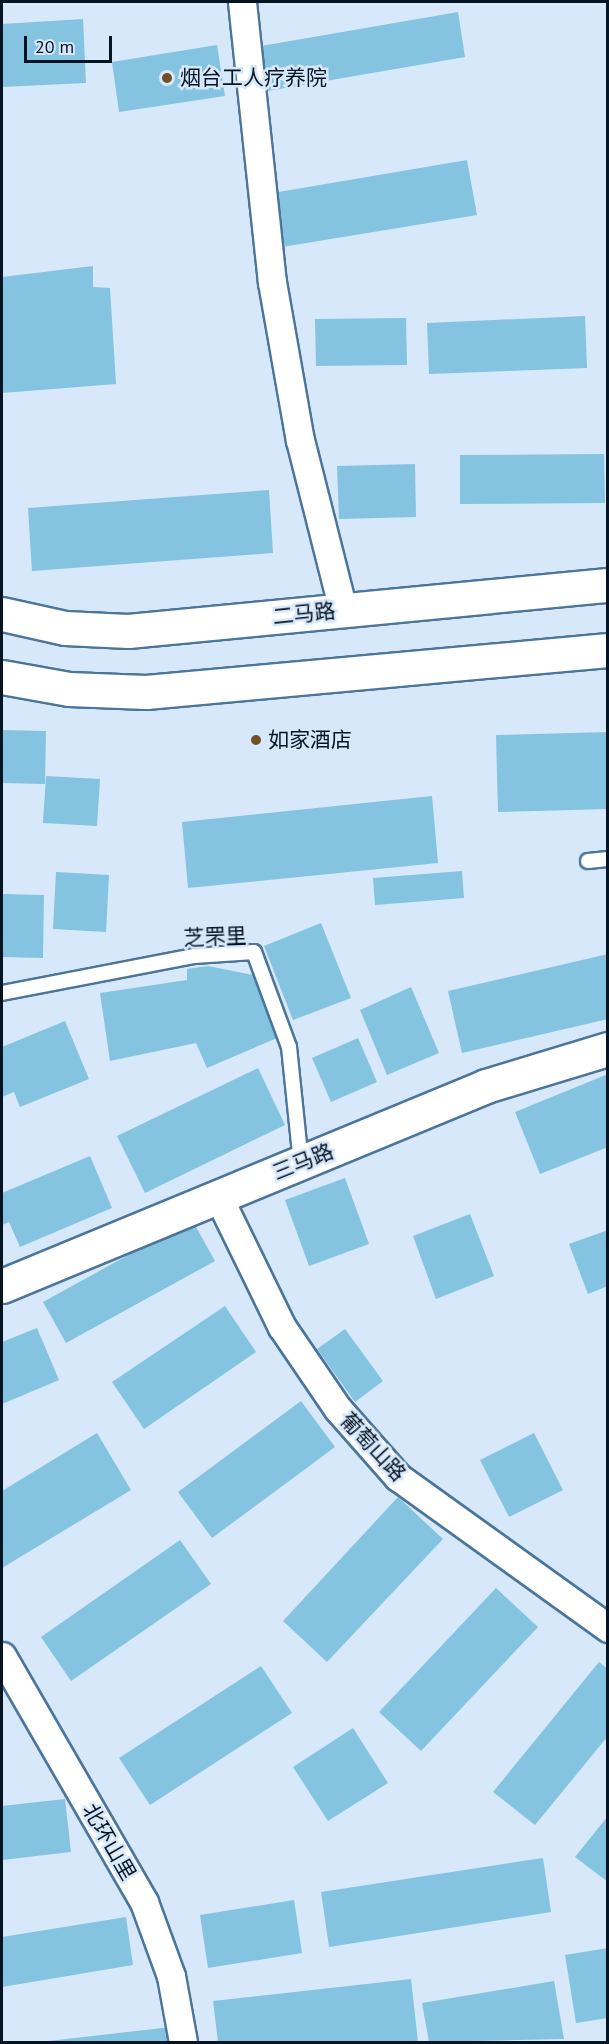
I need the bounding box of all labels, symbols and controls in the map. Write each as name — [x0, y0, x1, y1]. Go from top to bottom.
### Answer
scale bar — [27, 24, 116, 62]
text: 20 m — [35, 35, 74, 58]
place label: 烟台工人疗养院 — [180, 65, 327, 91]
marker: 烟台工人疗养院 — [158, 69, 176, 87]
street label: 二马路 — [271, 598, 337, 630]
place label: 如家酒店 — [268, 727, 352, 753]
marker: 如家酒店 — [249, 733, 263, 747]
street label: 芝罘里 — [183, 923, 247, 951]
street label: 三马路 — [269, 1139, 337, 1185]
street label: 葡萄山路 — [335, 1408, 411, 1486]
street label: 北环山里 — [77, 1799, 141, 1885]

